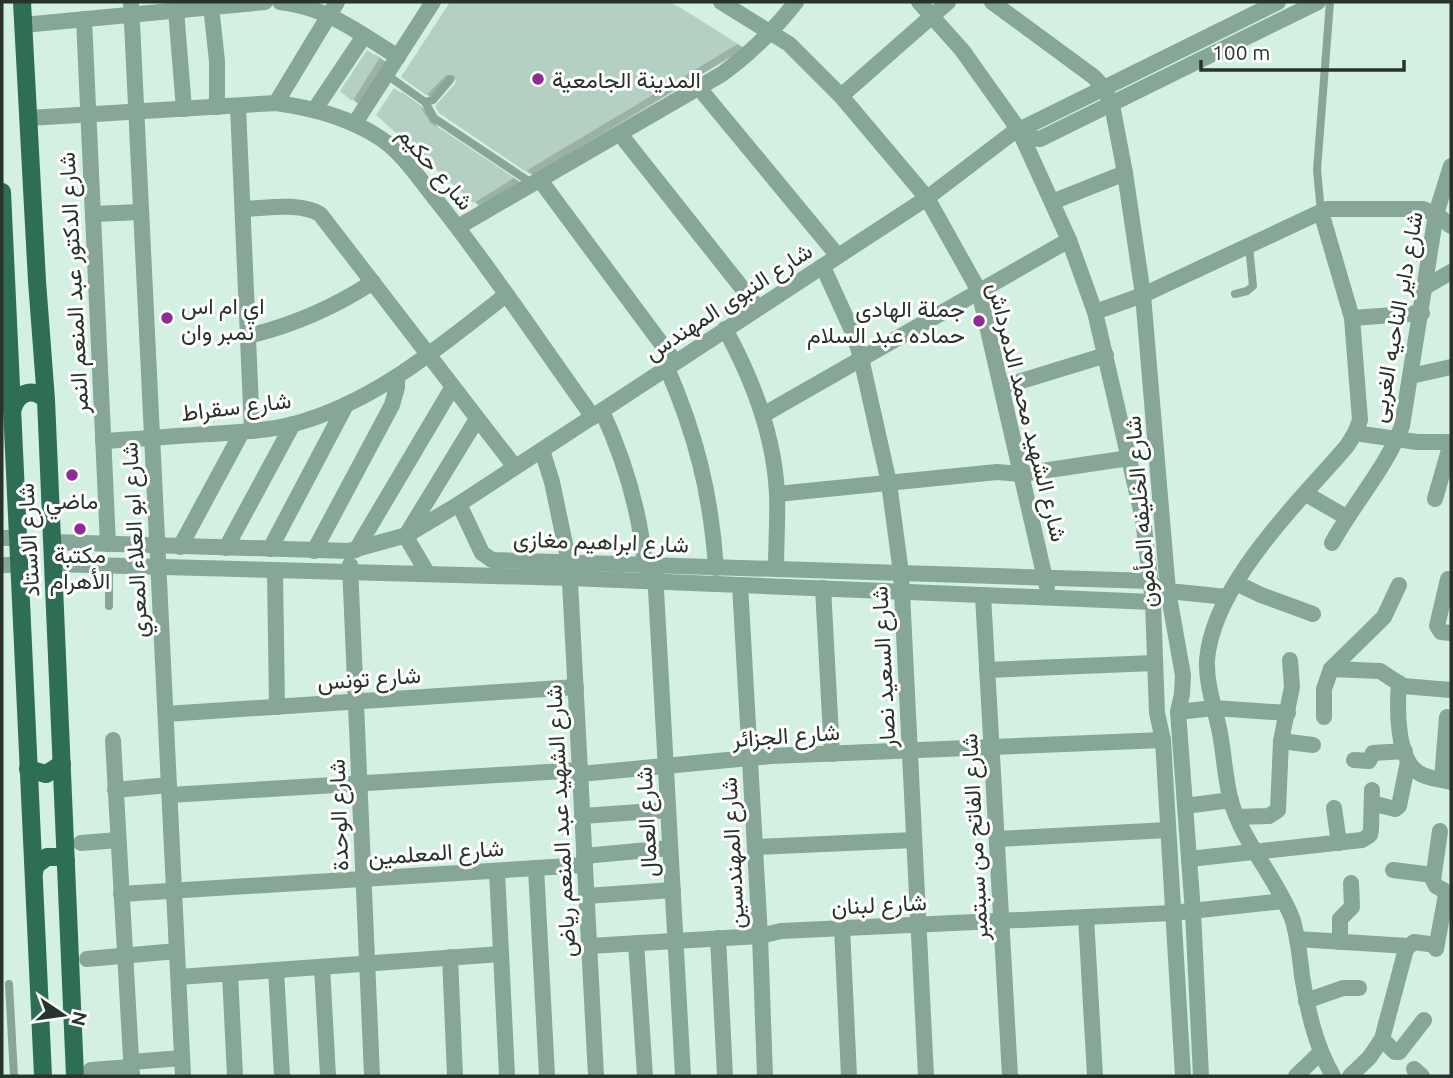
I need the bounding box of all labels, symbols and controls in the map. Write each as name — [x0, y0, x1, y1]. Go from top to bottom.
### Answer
scale bar — [1201, 28, 1404, 72]
text: 100 m — [1212, 40, 1270, 64]
place label: المدينة الجامعية — [552, 67, 701, 93]
marker: المدينة الجامعية — [530, 71, 546, 87]
street label: شارع حكيم — [390, 121, 479, 217]
street label: شارع الدكتور عبد المنعم النمر — [54, 151, 96, 416]
street label: شارع داير الناحيه الغربى — [1365, 209, 1431, 425]
street label: شارع النبوى المهندس — [640, 237, 819, 368]
street label: شارع الشهيد محمد الدمرداش — [980, 280, 1072, 545]
place label: اي ام اس نمبر وان — [181, 293, 265, 347]
place label: جملة الهادى حماده عبد السلام — [807, 296, 965, 350]
marker: اي ام اس نمبر وان — [159, 310, 175, 326]
marker: جملة الهادى حماده عبد السلام — [971, 313, 987, 329]
street label: شارع سقراط — [179, 387, 293, 429]
street label: شارع الخليفه المأمون — [1119, 415, 1165, 609]
street label: شارع ابو العلاء المعري — [116, 441, 159, 639]
marker: ماضي — [64, 467, 80, 483]
street label: شارع الاستاد — [13, 482, 47, 598]
place label: ماضي — [46, 488, 98, 520]
marker: مكتبة الأهرام — [72, 521, 88, 537]
street label: شارع ابراهيم مغازى — [512, 525, 689, 561]
place label: مكتبة الأهرام — [50, 542, 110, 596]
street label: شارع السعيد نصار — [866, 585, 904, 750]
street label: شارع تونس — [316, 662, 422, 698]
street label: شارع الشهيد عبد المنعم رياض — [540, 684, 584, 958]
street label: شارع الجزائر — [730, 719, 841, 755]
street label: شارع الفاتح من سبتمبر — [956, 732, 996, 942]
street label: شارع الوحدة — [324, 758, 356, 871]
street label: شارع العمال — [631, 766, 665, 878]
street label: شارع المهندسين — [716, 776, 752, 930]
street label: شارع المعلمين — [367, 835, 505, 873]
street label: شارع لبنان — [831, 889, 928, 923]
north arrow — [28, 980, 98, 1050]
text: N — [67, 1009, 92, 1028]

